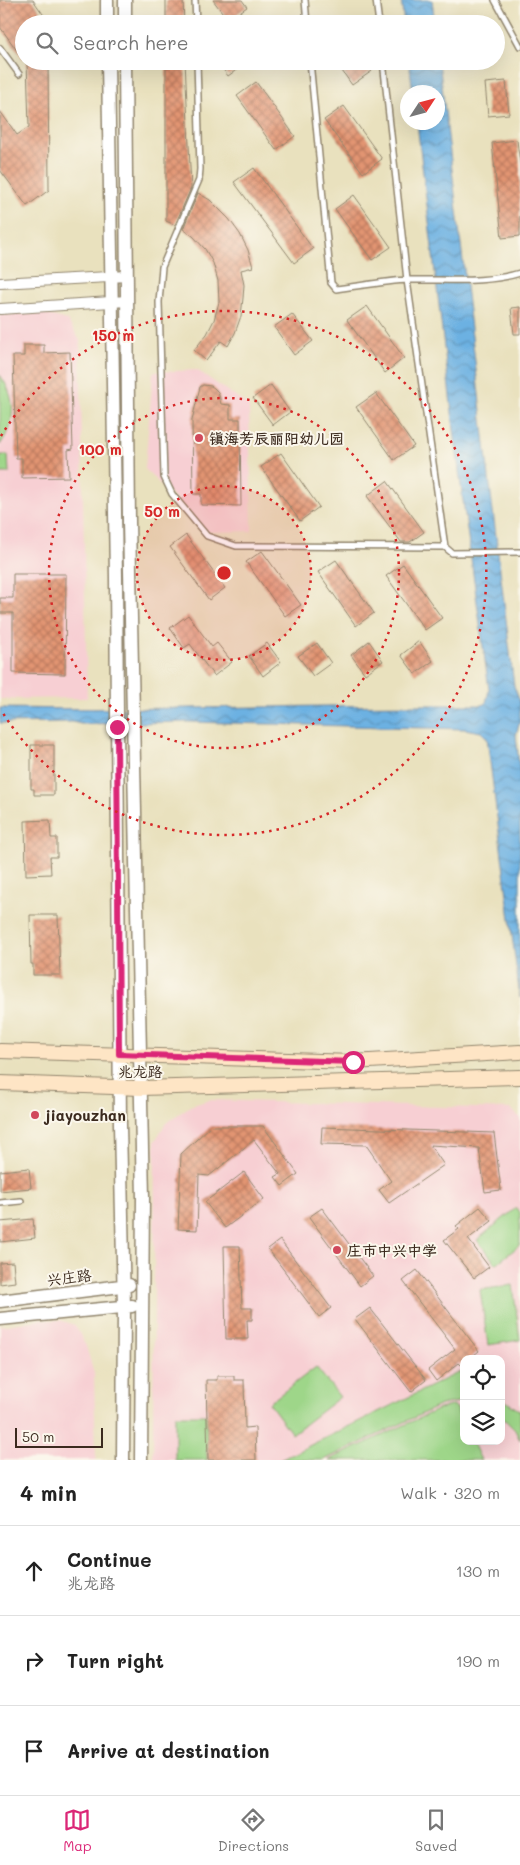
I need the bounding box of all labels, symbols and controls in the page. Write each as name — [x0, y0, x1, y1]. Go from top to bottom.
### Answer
search box — [15, 15, 505, 70]
icon: search — [33, 29, 61, 57]
text: Search here — [73, 30, 189, 55]
north arrow — [400, 85, 445, 130]
text: 150 m — [92, 325, 134, 345]
place label: 镇海芳辰丽阳幼儿园 — [209, 428, 344, 448]
marker: 镇海芳辰丽阳幼儿园 — [193, 432, 205, 444]
text: 100 m — [78, 439, 122, 459]
text: 50 m — [144, 501, 180, 521]
centre of rings — [215, 564, 233, 582]
route end — [106, 716, 129, 739]
route start — [342, 1051, 365, 1074]
street label: 兆龙路 — [117, 1061, 163, 1081]
place label: jiayouzhan — [43, 1105, 126, 1125]
marker: jiayouzhan — [29, 1109, 41, 1121]
place label: 庄市中兴中学 — [347, 1240, 437, 1260]
marker: 庄市中兴中学 — [331, 1244, 343, 1256]
street label: 兴庄路 — [45, 1264, 93, 1290]
map controls — [460, 1355, 505, 1445]
button: locate — [460, 1355, 505, 1400]
button: layers — [460, 1400, 505, 1445]
scale bar — [15, 1425, 102, 1448]
text: 50 m — [22, 1427, 54, 1446]
text: 4 min — [20, 1479, 77, 1506]
text: Walk · 320 m — [400, 1482, 500, 1503]
text: Continue — [67, 1547, 152, 1572]
icon: ahead — [20, 1557, 48, 1585]
text: 130 m — [456, 1560, 500, 1581]
text: 兆龙路 — [67, 1572, 115, 1593]
icon: right — [20, 1647, 48, 1675]
text: Turn right — [67, 1648, 164, 1673]
text: 190 m — [456, 1650, 500, 1671]
icon: arrive — [20, 1737, 48, 1765]
text: Arrive at destination — [67, 1738, 270, 1763]
tab: Map — [63, 1806, 92, 1855]
tab: Directions — [218, 1806, 289, 1855]
tab: Saved — [415, 1806, 457, 1855]

